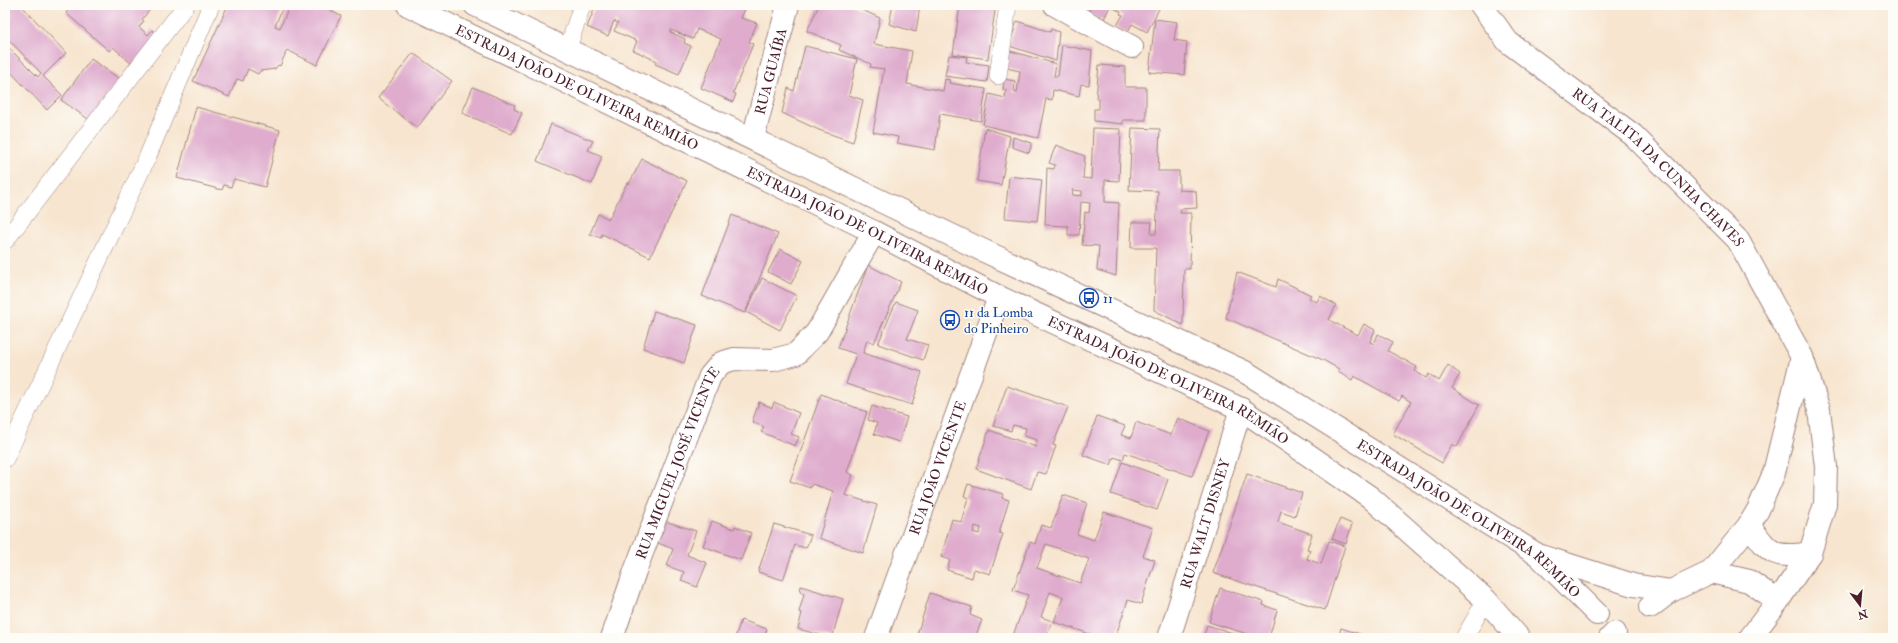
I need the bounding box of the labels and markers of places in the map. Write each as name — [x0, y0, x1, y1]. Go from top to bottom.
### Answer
bus stop icon: 11 — [1078, 287, 1100, 309]
place label: 11 — [1103, 290, 1113, 307]
place label: 11 da Lomba do Pinheiro — [964, 304, 1033, 337]
bus stop icon: 11 da Lomba do Pinheiro — [939, 309, 961, 331]

